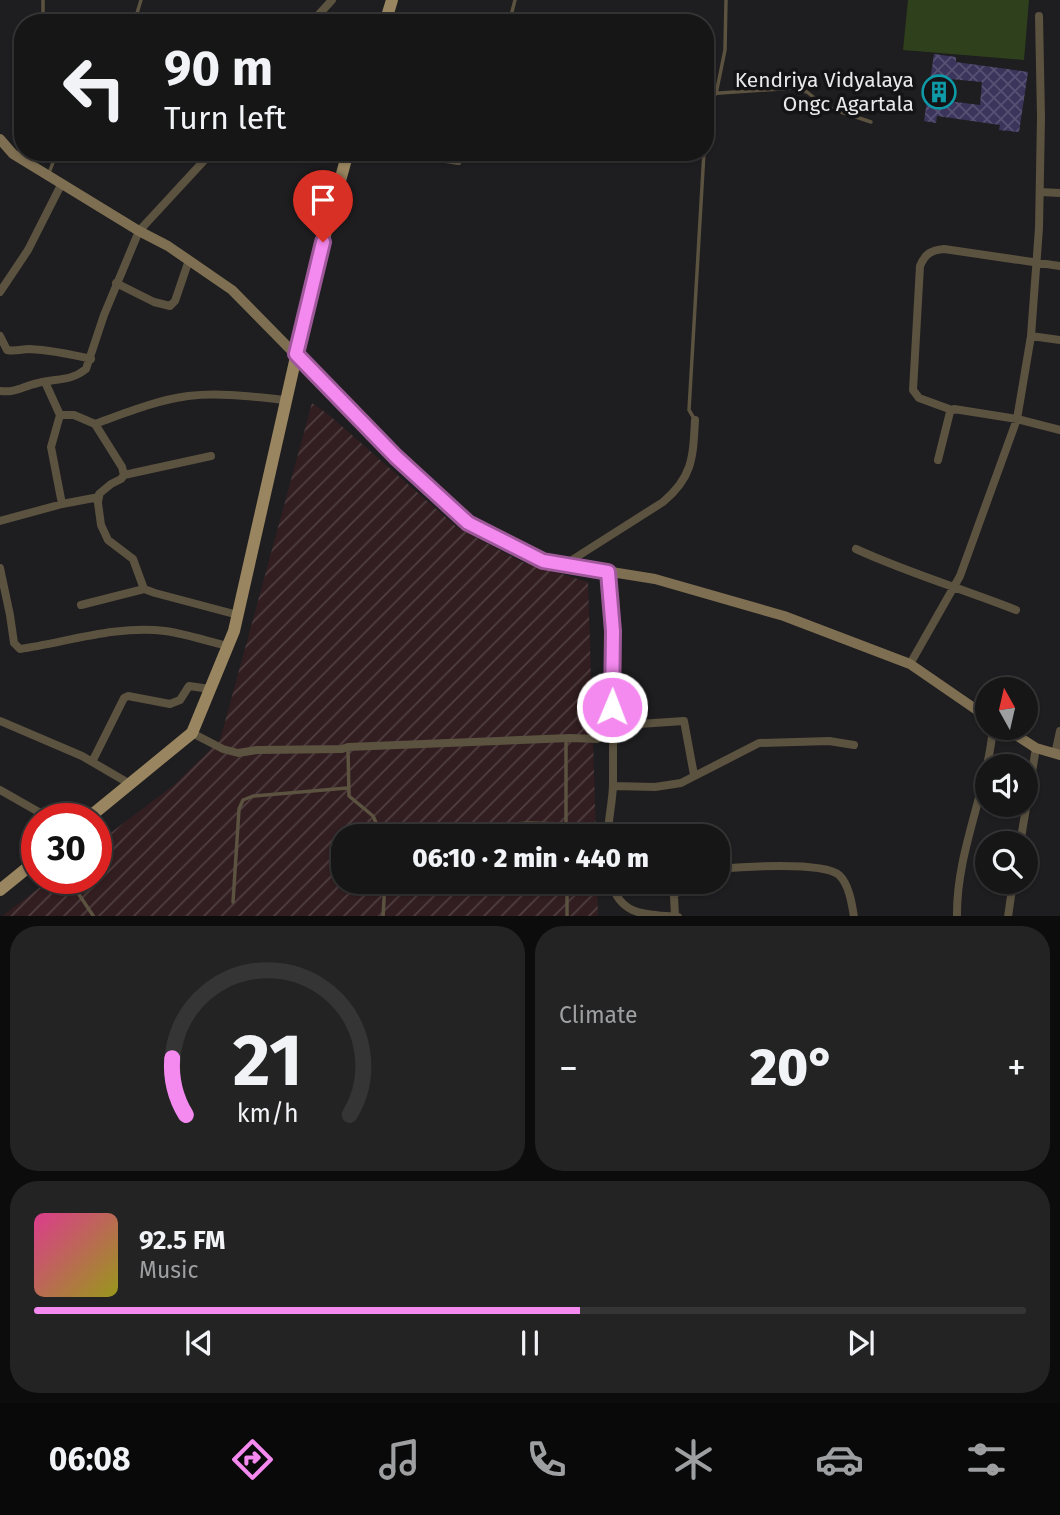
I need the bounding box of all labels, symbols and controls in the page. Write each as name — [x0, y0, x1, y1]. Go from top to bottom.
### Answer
text: 90 m — [164, 39, 273, 98]
icon: left — [49, 42, 140, 133]
place label: Kendriya Vidyalaya Ongc Agartala — [735, 67, 914, 117]
building icon: Kendriya Vidyalaya Ongc Agartala — [920, 73, 958, 111]
text: Turn left — [164, 99, 286, 137]
pin — [293, 170, 353, 242]
icon: arrive — [304, 181, 342, 219]
position arrow — [575, 670, 649, 744]
north arrow — [975, 677, 1038, 740]
map controls — [975, 677, 1038, 894]
button: sound — [975, 754, 1038, 817]
speed limit sign: 30 — [21, 803, 112, 894]
button: search — [975, 831, 1038, 894]
text: 06:10 · 2 min · 440 m — [412, 843, 649, 874]
text: Climate — [559, 1001, 638, 1029]
text: 21 — [233, 1017, 302, 1104]
text: 20° — [750, 1036, 835, 1099]
text: − — [559, 1045, 578, 1091]
text: + — [1007, 1045, 1026, 1091]
text: km/h — [237, 1098, 298, 1128]
text: 92.5 FM — [139, 1225, 225, 1256]
text: Music — [139, 1256, 199, 1284]
icon: previous — [180, 1324, 218, 1362]
icon: pause — [511, 1324, 549, 1362]
icon: next — [842, 1324, 880, 1362]
icon: directions — [228, 1435, 277, 1484]
icon: music — [375, 1435, 424, 1484]
icon: phone — [522, 1435, 571, 1484]
icon: climate — [669, 1435, 718, 1484]
icon: car — [815, 1435, 864, 1484]
icon: filters — [962, 1435, 1011, 1484]
text: 06:08 — [49, 1440, 131, 1478]

